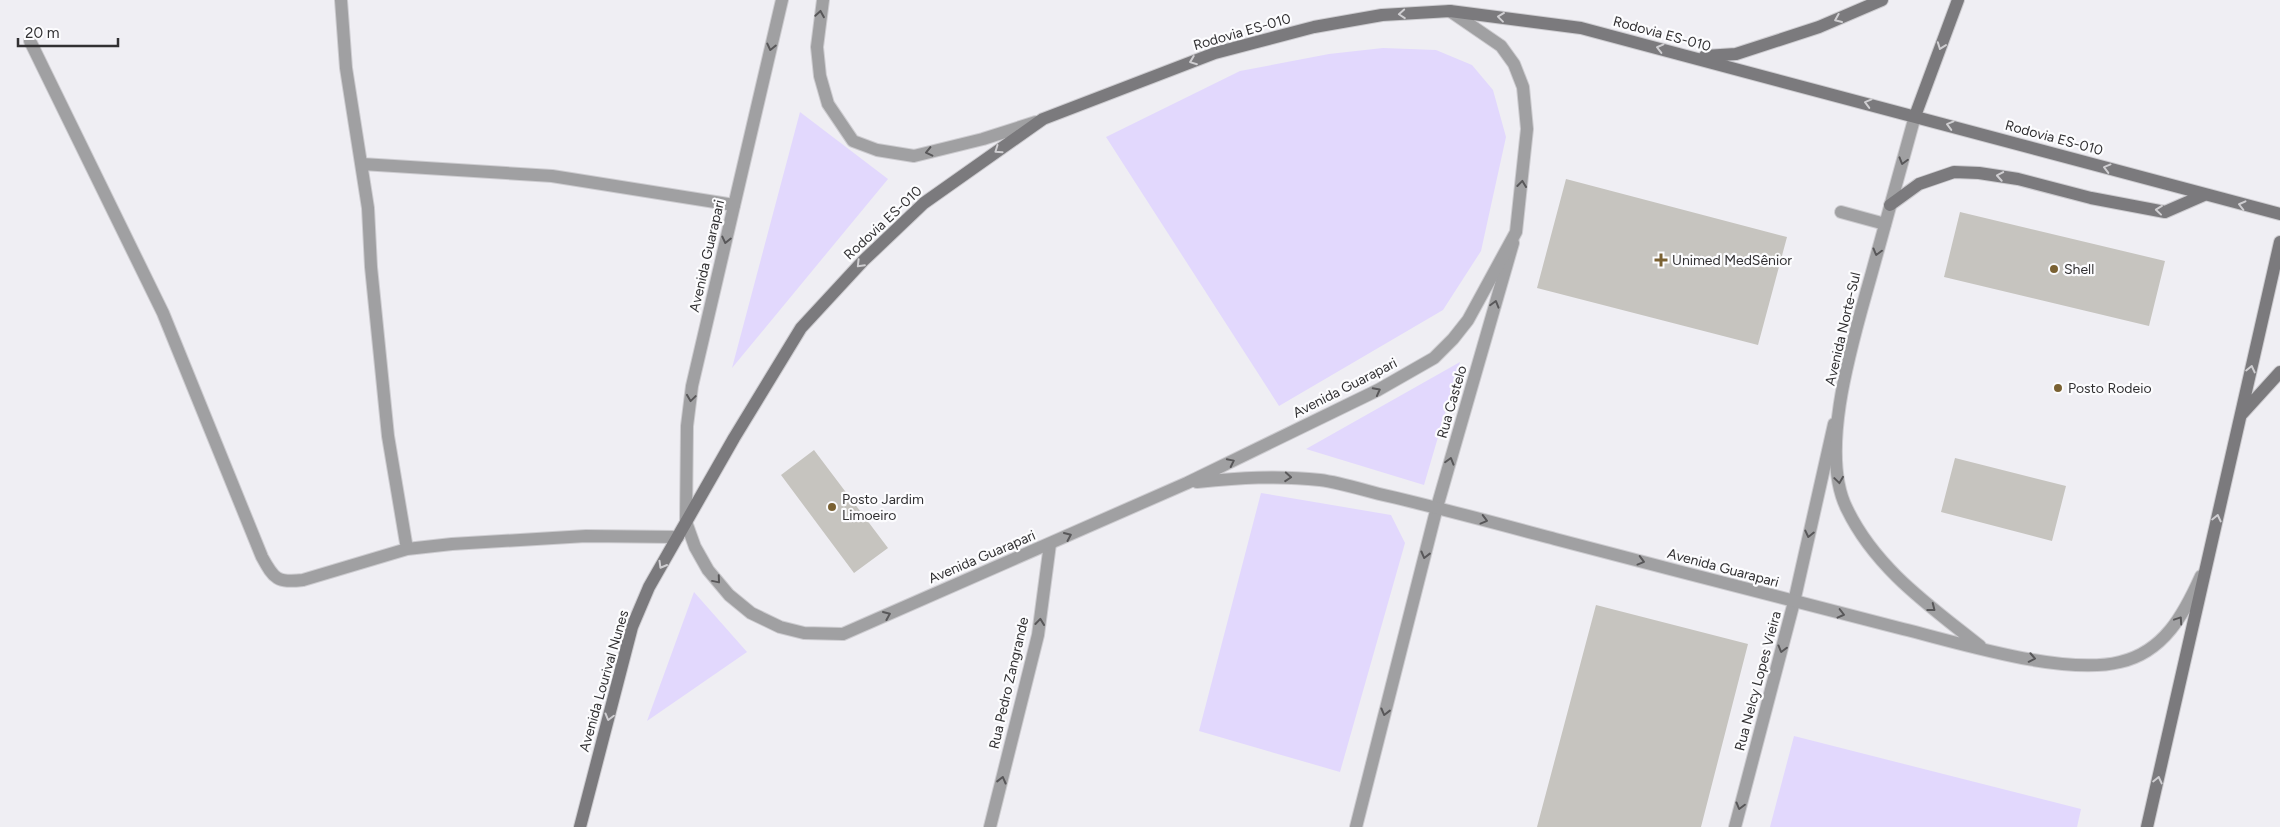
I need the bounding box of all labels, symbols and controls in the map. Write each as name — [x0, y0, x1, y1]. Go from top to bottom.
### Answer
one-way arrow — [1397, 8, 1405, 19]
one-way arrow — [815, 9, 825, 18]
street label: Rodovia ES-010 — [1191, 10, 1293, 54]
one-way arrow — [1497, 12, 1505, 23]
street label: Rodovia ES-010 — [1611, 13, 1713, 55]
one-way arrow — [1834, 13, 1843, 24]
scale bar — [18, 15, 118, 47]
text: 20 m — [25, 24, 59, 42]
one-way arrow — [1937, 41, 1947, 50]
one-way arrow — [766, 43, 777, 52]
one-way arrow — [1657, 44, 1665, 54]
one-way arrow — [1189, 55, 1198, 66]
one-way arrow — [1864, 98, 1872, 109]
street label: Rodovia ES-010 — [2003, 117, 2105, 159]
one-way arrow — [1946, 120, 1954, 131]
one-way arrow — [994, 144, 1004, 153]
one-way arrow — [925, 146, 934, 157]
one-way arrow — [1898, 156, 1908, 164]
one-way arrow — [2102, 163, 2111, 174]
one-way arrow — [1996, 172, 2005, 182]
one-way arrow — [1516, 179, 1527, 187]
street label: Rodovia ES-010 — [840, 182, 926, 264]
street label: Avenida Guarapari — [686, 198, 728, 314]
one-way arrow — [2239, 200, 2247, 210]
one-way arrow — [2155, 205, 2163, 216]
one-way arrow — [721, 235, 732, 244]
one-way arrow — [1872, 248, 1883, 257]
place label: Unimed MedSênior — [1672, 252, 1792, 269]
marker: Unimed MedSênior — [1654, 253, 1668, 267]
one-way arrow — [857, 259, 866, 268]
place label: Shell — [2064, 261, 2094, 278]
marker: Shell — [2048, 263, 2060, 275]
street label: Avenida Norte-Sul — [1822, 271, 1864, 387]
one-way arrow — [1490, 301, 1500, 309]
street label: Avenida Guarapari — [1290, 354, 1400, 422]
street label: Rua Castelo — [1433, 364, 1471, 440]
one-way arrow — [2245, 364, 2256, 373]
place label: Posto Rodeio — [2068, 380, 2152, 397]
marker: Posto Rodeio — [2052, 382, 2064, 394]
one-way arrow — [1372, 387, 1381, 397]
one-way arrow — [686, 394, 696, 403]
one-way arrow — [1445, 457, 1455, 465]
one-way arrow — [1226, 458, 1235, 468]
one-way arrow — [1284, 472, 1292, 483]
one-way arrow — [1833, 476, 1844, 484]
place label: Posto Jardim Limoeiro — [842, 491, 924, 524]
marker: Posto Jardim Limoeiro — [826, 501, 838, 513]
one-way arrow — [2211, 513, 2222, 522]
one-way arrow — [1479, 514, 1488, 525]
street label: Avenida Guarapari — [926, 527, 1038, 587]
one-way arrow — [1804, 530, 1815, 539]
one-way arrow — [1063, 531, 1072, 542]
street label: Avenida Guarapari — [1665, 545, 1781, 591]
one-way arrow — [1420, 550, 1431, 559]
one-way arrow — [1636, 556, 1645, 566]
one-way arrow — [658, 559, 668, 568]
one-way arrow — [711, 575, 720, 584]
one-way arrow — [1927, 603, 1936, 612]
street label: Avenida Lourival Nunes — [576, 608, 632, 754]
one-way arrow — [1837, 608, 1845, 618]
street label: Rua Nelcy Lopes Vieira — [1731, 609, 1785, 753]
one-way arrow — [882, 610, 891, 621]
street label: Rua Pedro Zangrande — [986, 615, 1033, 751]
one-way arrow — [2172, 616, 2182, 625]
one-way arrow — [1034, 617, 1045, 625]
one-way arrow — [1777, 644, 1787, 652]
one-way arrow — [2028, 653, 2037, 663]
one-way arrow — [1380, 708, 1391, 717]
one-way arrow — [604, 713, 614, 721]
one-way arrow — [996, 775, 1007, 784]
one-way arrow — [2152, 775, 2163, 784]
one-way arrow — [1735, 802, 1746, 810]

